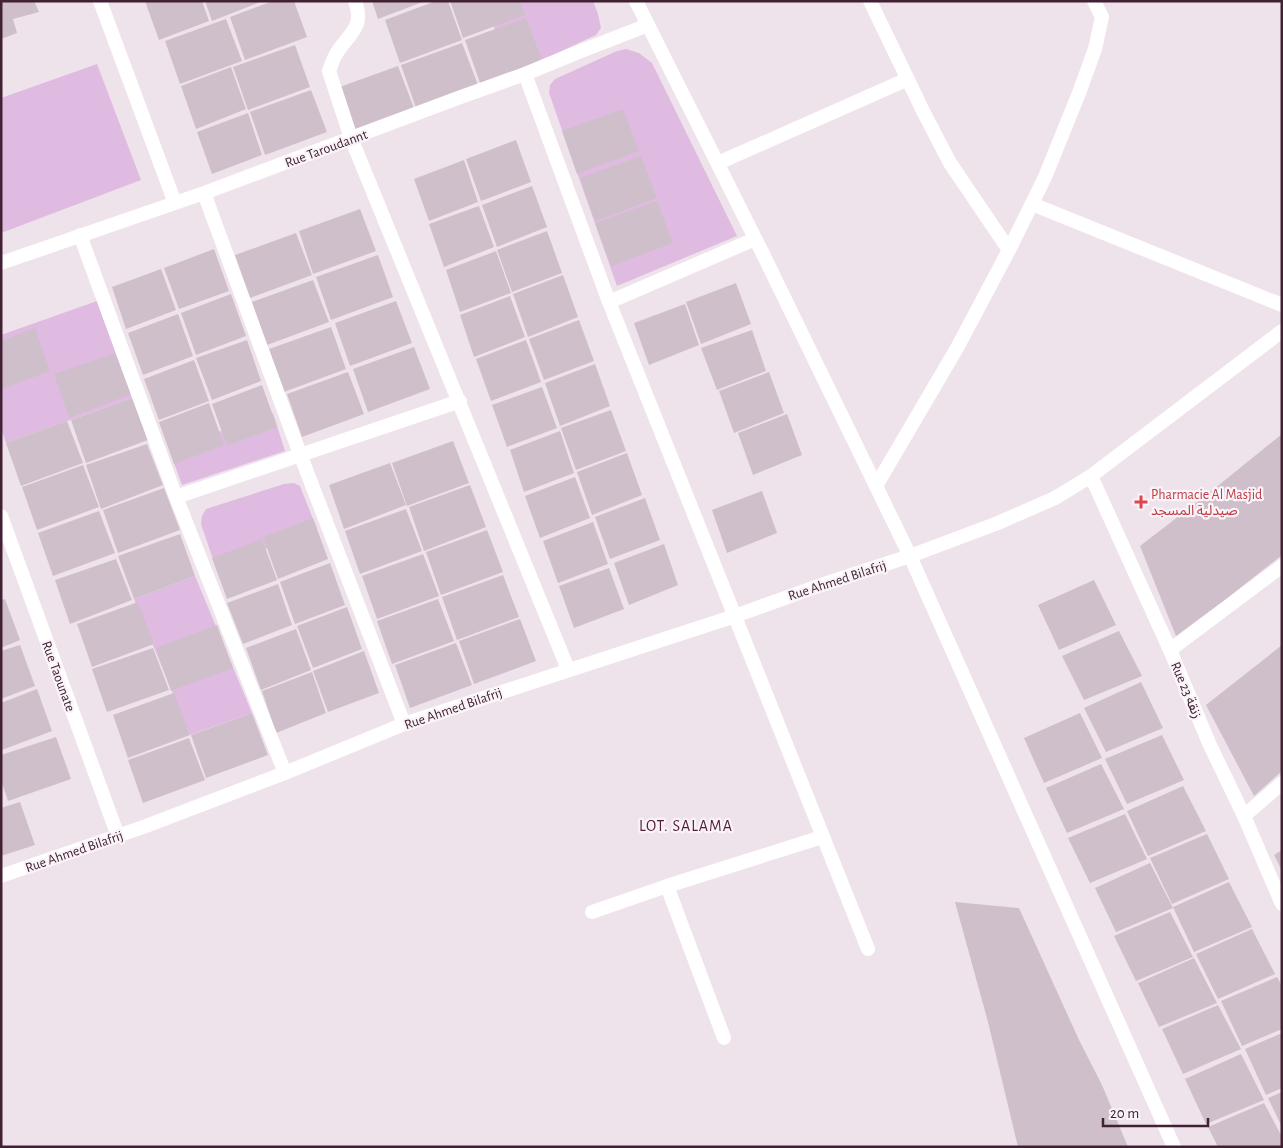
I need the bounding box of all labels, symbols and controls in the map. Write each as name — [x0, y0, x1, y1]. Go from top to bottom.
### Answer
street label: Rue Taroudannt — [283, 127, 370, 170]
place label: Pharmacie Al Masjid صيدلية المسجد — [1151, 488, 1262, 518]
marker: Pharmacie Al Masjid صيدلية المسجد — [1135, 496, 1147, 508]
street label: Rue Ahmed Bilafrij — [786, 558, 888, 603]
street label: Rue Taounate — [39, 639, 77, 714]
street label: Rue 23 زنقة — [1167, 660, 1204, 721]
street label: Rue Ahmed Bilafrij — [403, 686, 504, 732]
district label: LOT. SALAMA — [639, 818, 733, 834]
street label: Rue Ahmed Bilafrij — [24, 829, 125, 875]
scale bar — [1103, 1096, 1208, 1128]
text: 20 m — [1110, 1106, 1139, 1121]

